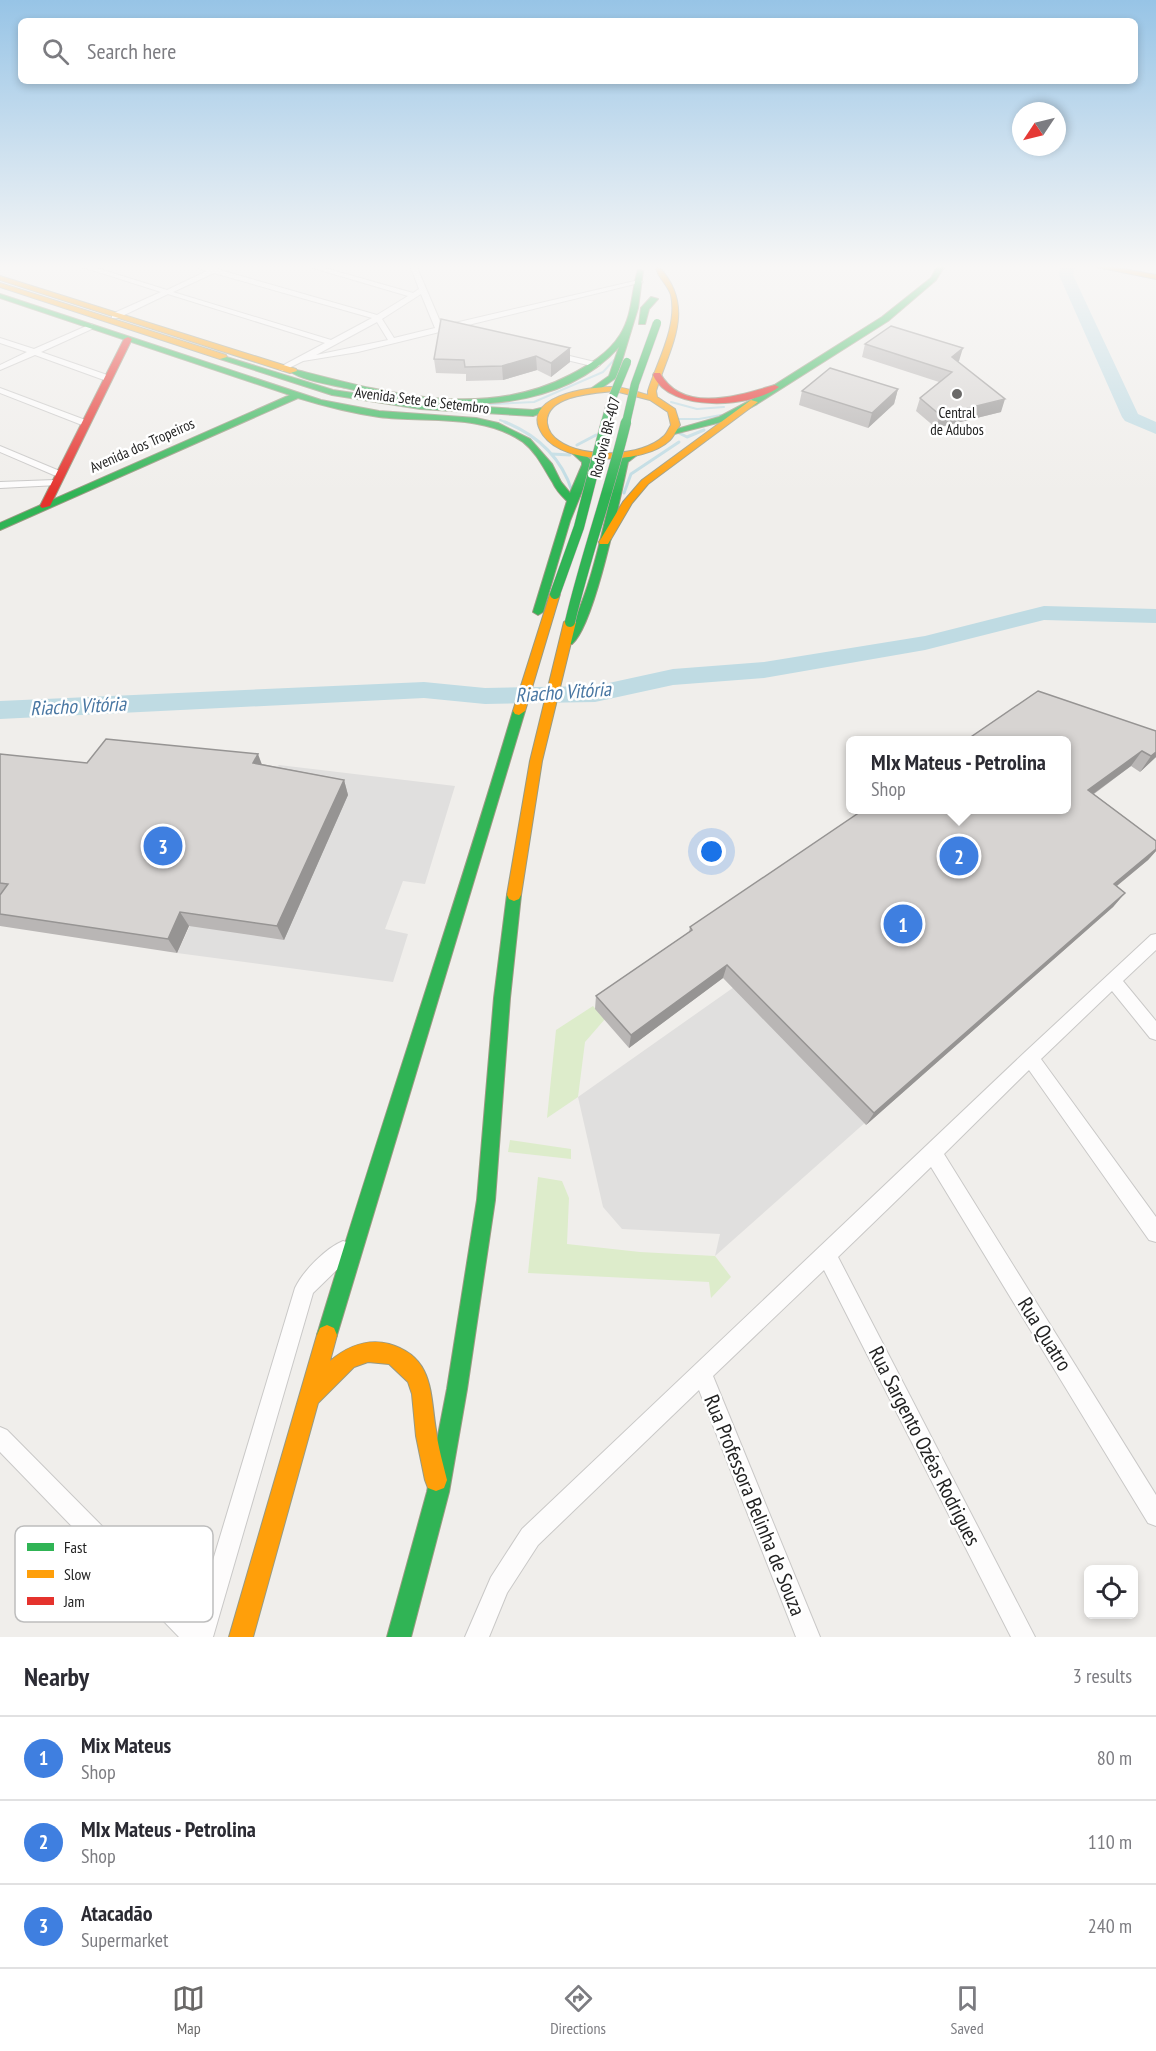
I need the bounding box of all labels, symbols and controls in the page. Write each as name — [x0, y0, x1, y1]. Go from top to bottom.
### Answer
search box — [18, 18, 1138, 84]
icon: search — [39, 35, 72, 68]
text: Search here — [87, 37, 176, 65]
north arrow — [1012, 102, 1066, 156]
street label: Avenida Sete de Setembro — [353, 382, 491, 418]
marker: Central de Adubos — [950, 387, 964, 401]
street label: Rodovia BR-407 — [586, 395, 624, 479]
place label: Central de Adubos — [930, 403, 984, 439]
street label: Avenida dos Tropeiros — [87, 413, 197, 477]
water label: Riacho Vitória — [514, 676, 613, 708]
water label: Riacho Vitória — [30, 690, 127, 721]
popup — [846, 736, 1071, 814]
text: MIx Mateus - Petrolina — [871, 748, 1046, 776]
text: Shop — [871, 776, 906, 802]
pin: 3 — [144, 824, 182, 868]
pin: 2 — [940, 834, 978, 878]
your location — [697, 837, 726, 866]
pin: 1 — [884, 902, 922, 946]
street label: Rua Quatro — [1012, 1292, 1078, 1376]
street label: Rua Sargento Ozéas Rodrigues — [863, 1342, 987, 1550]
street label: Rua Professora Belinha de Souza — [698, 1391, 812, 1619]
legend — [15, 1526, 213, 1622]
text: Fast — [64, 1537, 87, 1557]
text: Slow — [64, 1564, 91, 1584]
map controls — [1084, 1565, 1138, 1619]
button: locate — [1084, 1565, 1138, 1619]
text: Jam — [63, 1591, 85, 1611]
text: Nearby — [24, 1660, 89, 1693]
text: 3 results — [1073, 1663, 1132, 1689]
text: Mix Mateus — [81, 1731, 171, 1759]
text: 1 — [39, 1745, 48, 1771]
text: 80 m — [1097, 1745, 1132, 1771]
text: Shop — [81, 1759, 116, 1785]
text: MIx Mateus - Petrolina — [81, 1815, 256, 1843]
text: 2 — [39, 1829, 48, 1855]
text: 110 m — [1088, 1829, 1132, 1855]
text: Shop — [81, 1843, 116, 1869]
text: Atacadão — [81, 1899, 152, 1927]
text: 3 — [39, 1913, 48, 1939]
text: 240 m — [1088, 1913, 1132, 1939]
text: Supermarket — [81, 1927, 169, 1953]
tab: Map — [172, 1982, 205, 2038]
tab: Directions — [550, 1982, 606, 2038]
tab: Saved — [951, 1982, 984, 2038]

